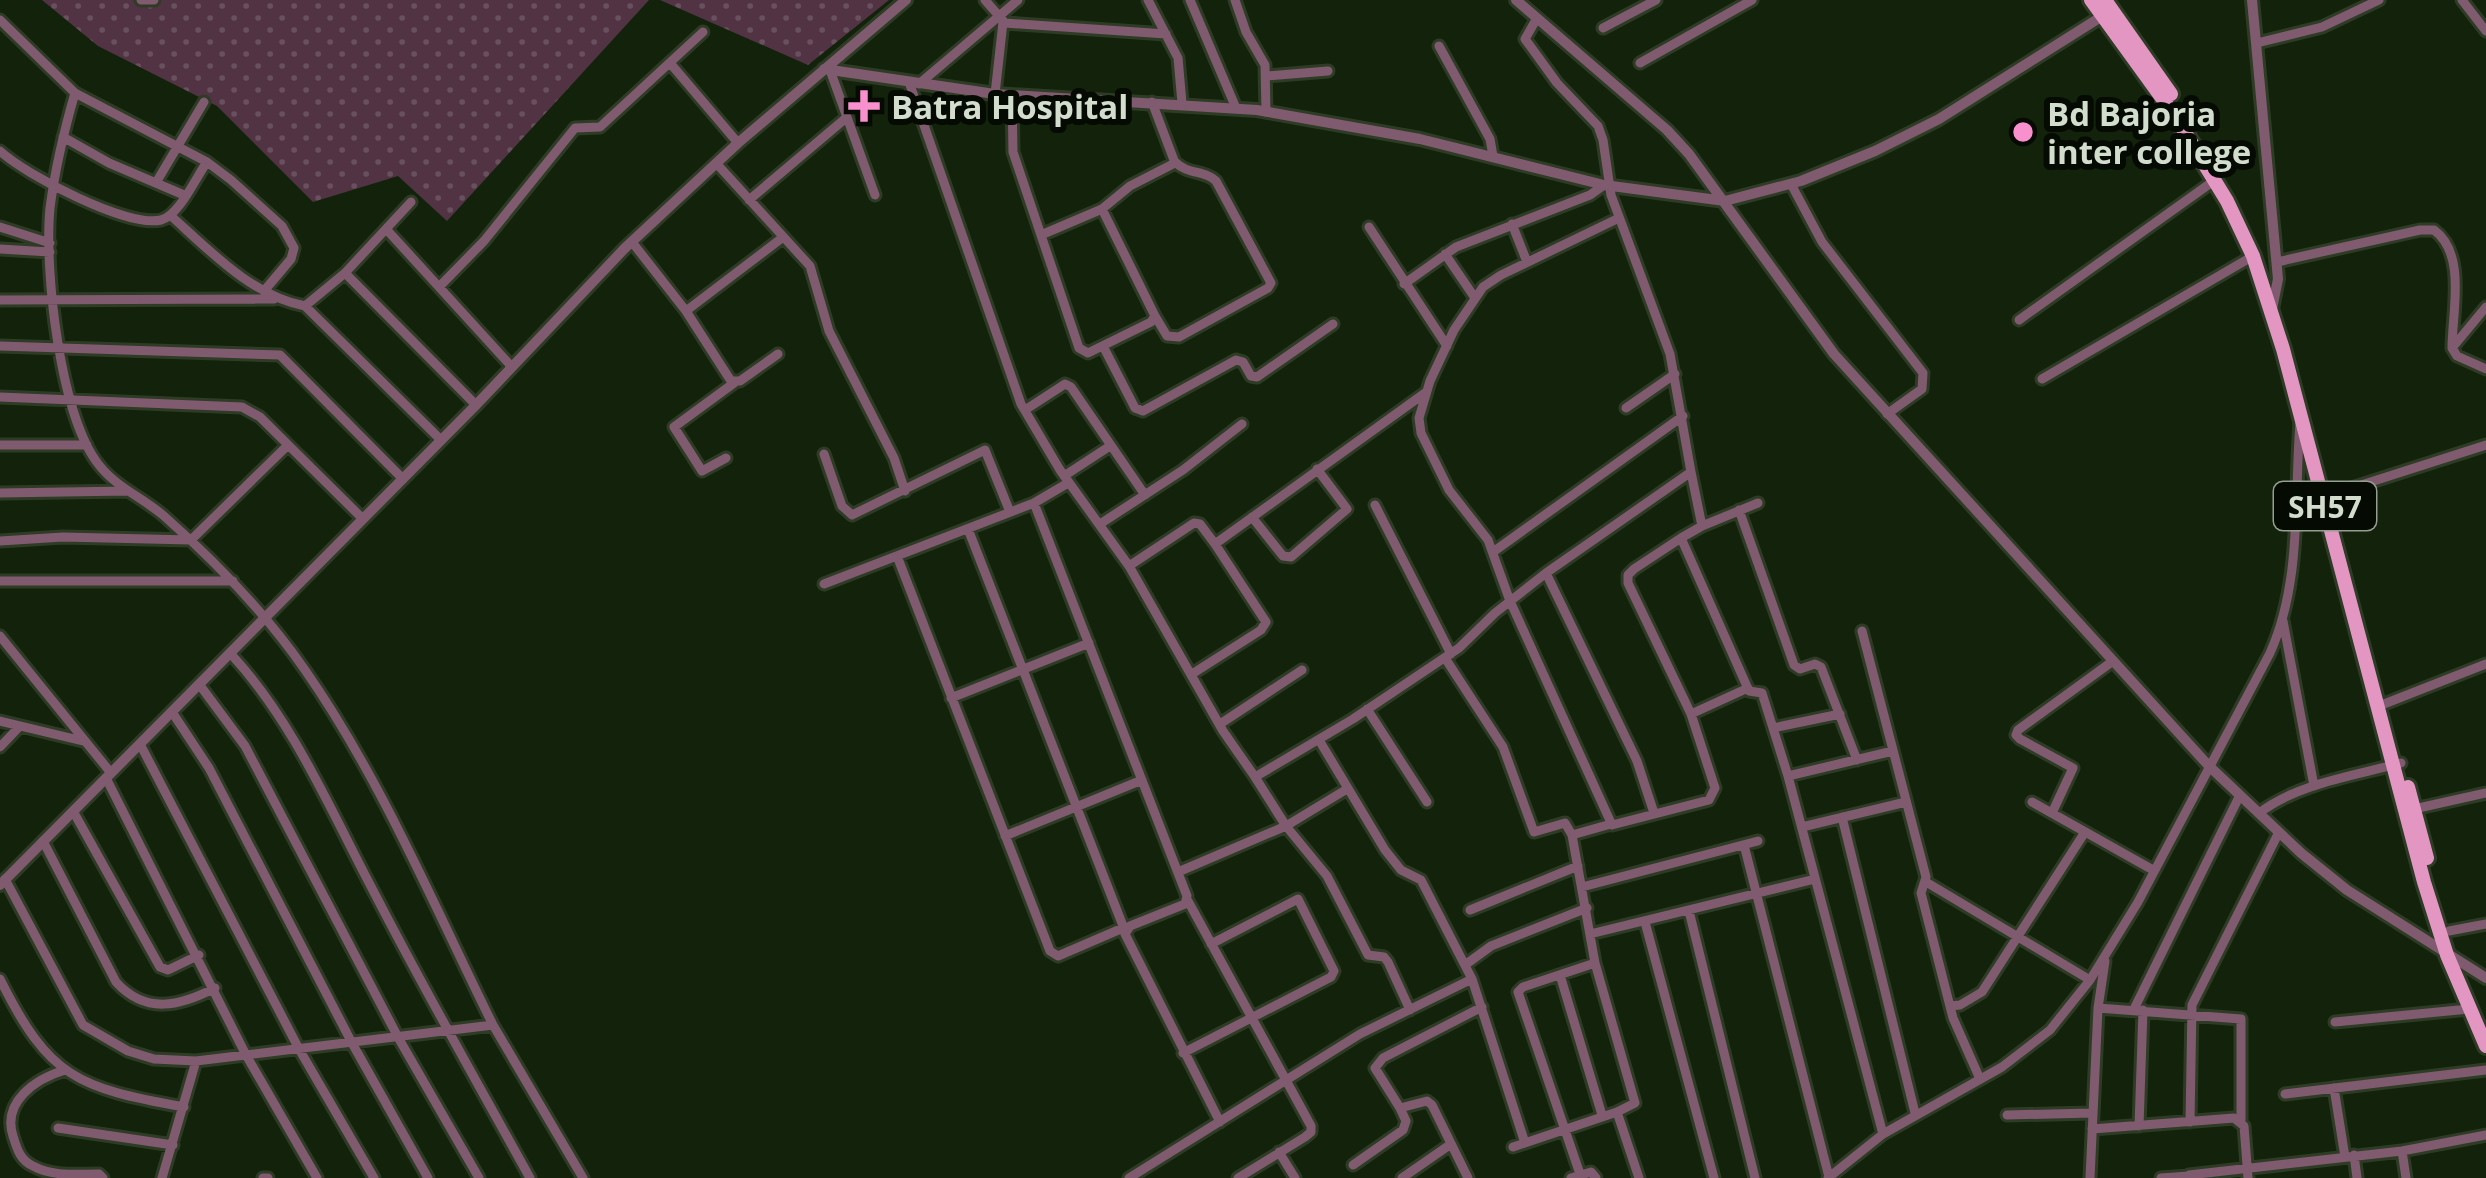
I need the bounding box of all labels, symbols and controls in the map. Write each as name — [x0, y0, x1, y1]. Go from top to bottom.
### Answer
place label: Batra Hospital — [891, 84, 1128, 129]
marker: Batra Hospital — [848, 90, 880, 122]
place label: Bd Bajoria inter college — [2047, 91, 2251, 174]
marker: Bd Bajoria inter college — [2010, 119, 2036, 145]
road number: SH57 — [2274, 482, 2376, 530]

